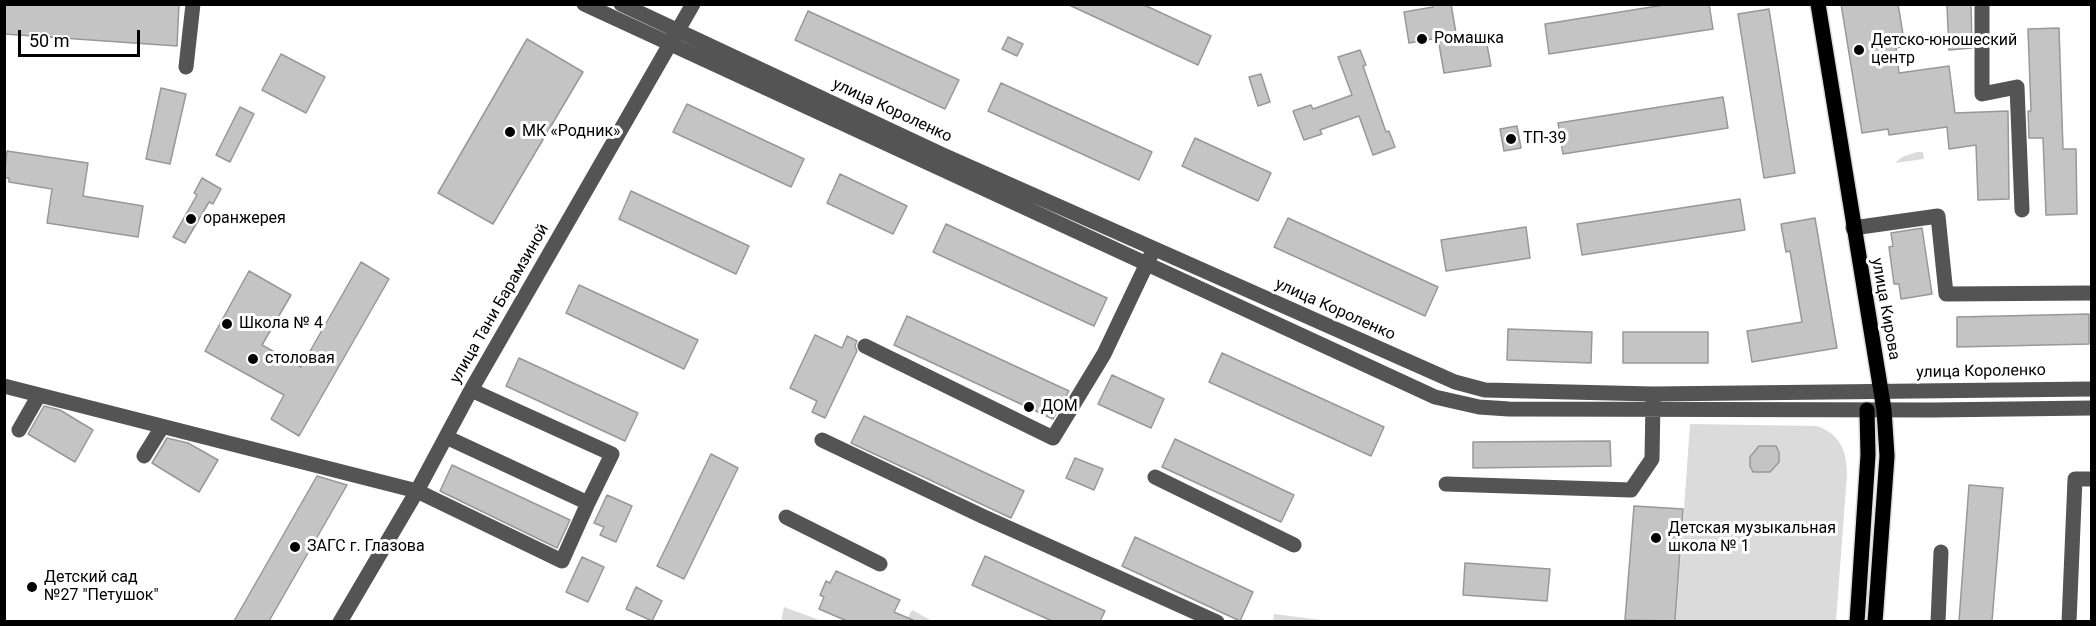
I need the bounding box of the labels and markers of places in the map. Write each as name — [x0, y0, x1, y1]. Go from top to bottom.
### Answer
place label: Ромашка — [1434, 29, 1504, 49]
place label: Детско-юношеский центр — [1871, 31, 2017, 69]
marker: Ромашка — [1415, 32, 1429, 46]
marker: Детско-юношеский центр — [1852, 43, 1866, 57]
place label: МК «Родник» — [522, 122, 621, 142]
marker: МК «Родник» — [503, 125, 517, 139]
place label: ТП-39 — [1523, 129, 1566, 149]
marker: ТП-39 — [1504, 132, 1518, 146]
place label: оранжерея — [203, 209, 286, 229]
marker: оранжерея — [184, 212, 198, 226]
place label: Школа № 4 — [239, 314, 323, 334]
marker: Школа № 4 — [220, 317, 234, 331]
place label: столовая — [265, 349, 335, 369]
marker: столовая — [246, 352, 260, 366]
place label: ДОМ — [1041, 397, 1078, 417]
marker: ДОМ — [1022, 400, 1036, 414]
place label: Детская музыкальная школа № 1 — [1668, 519, 1836, 557]
marker: Детская музыкальная школа № 1 — [1649, 531, 1663, 545]
place label: ЗАГС г. Глазова — [307, 537, 425, 557]
marker: ЗАГС г. Глазова — [288, 540, 302, 554]
place label: Детский сад №27 "Петушок" — [44, 568, 159, 606]
marker: Детский сад №27 "Петушок" — [25, 580, 39, 594]

